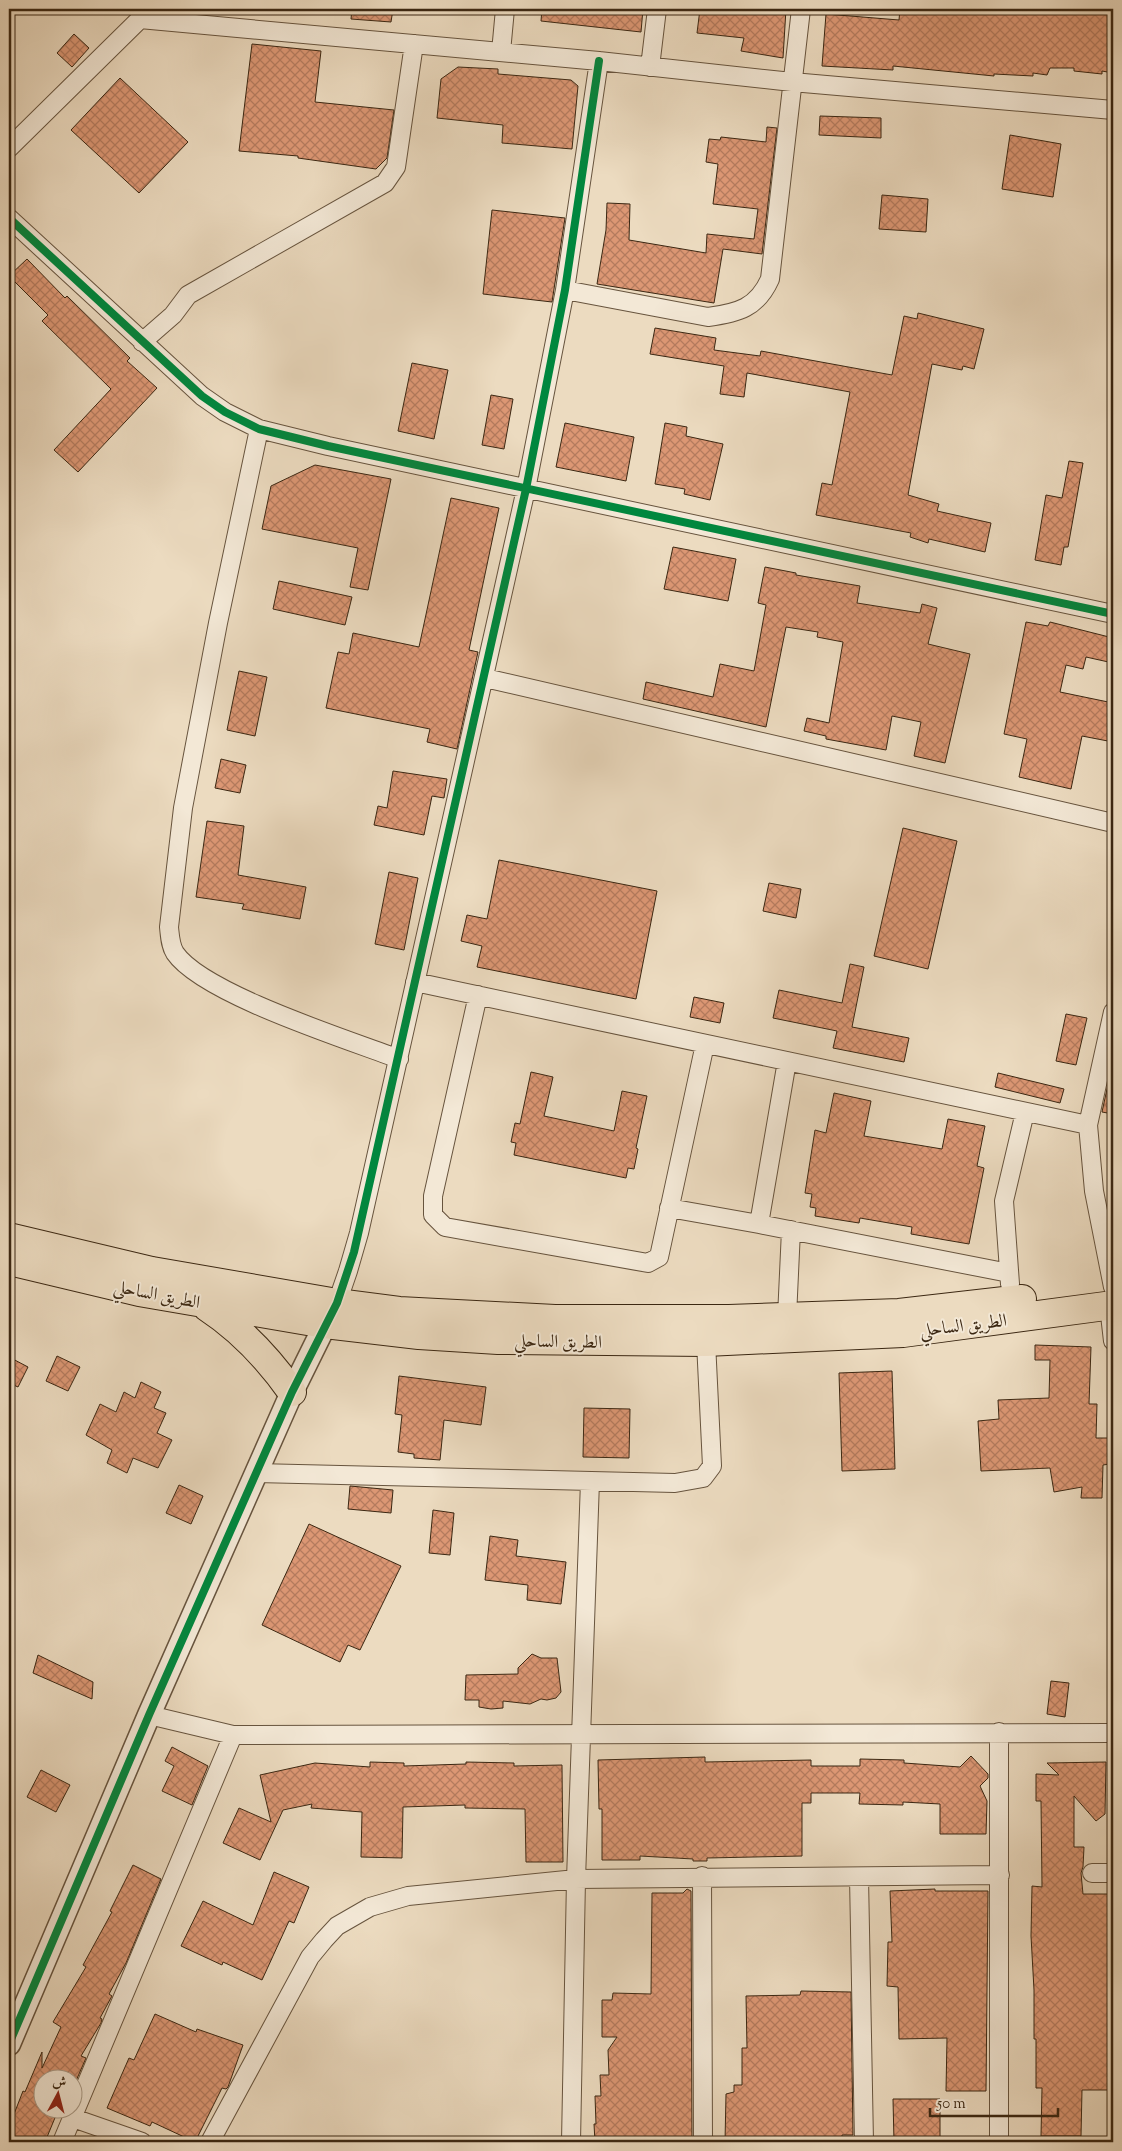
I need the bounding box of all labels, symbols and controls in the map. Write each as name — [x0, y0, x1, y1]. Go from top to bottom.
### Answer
street label: الطريق الساحلي — [111, 1275, 202, 1319]
street label: الطريق الساحلي — [918, 1309, 1009, 1347]
street label: الطريق الساحلي — [514, 1329, 602, 1359]
north arrow — [32, 2068, 82, 2118]
text: ش — [51, 2072, 68, 2094]
scale bar — [930, 2086, 1057, 2118]
text: 50 m — [936, 2094, 966, 2115]

